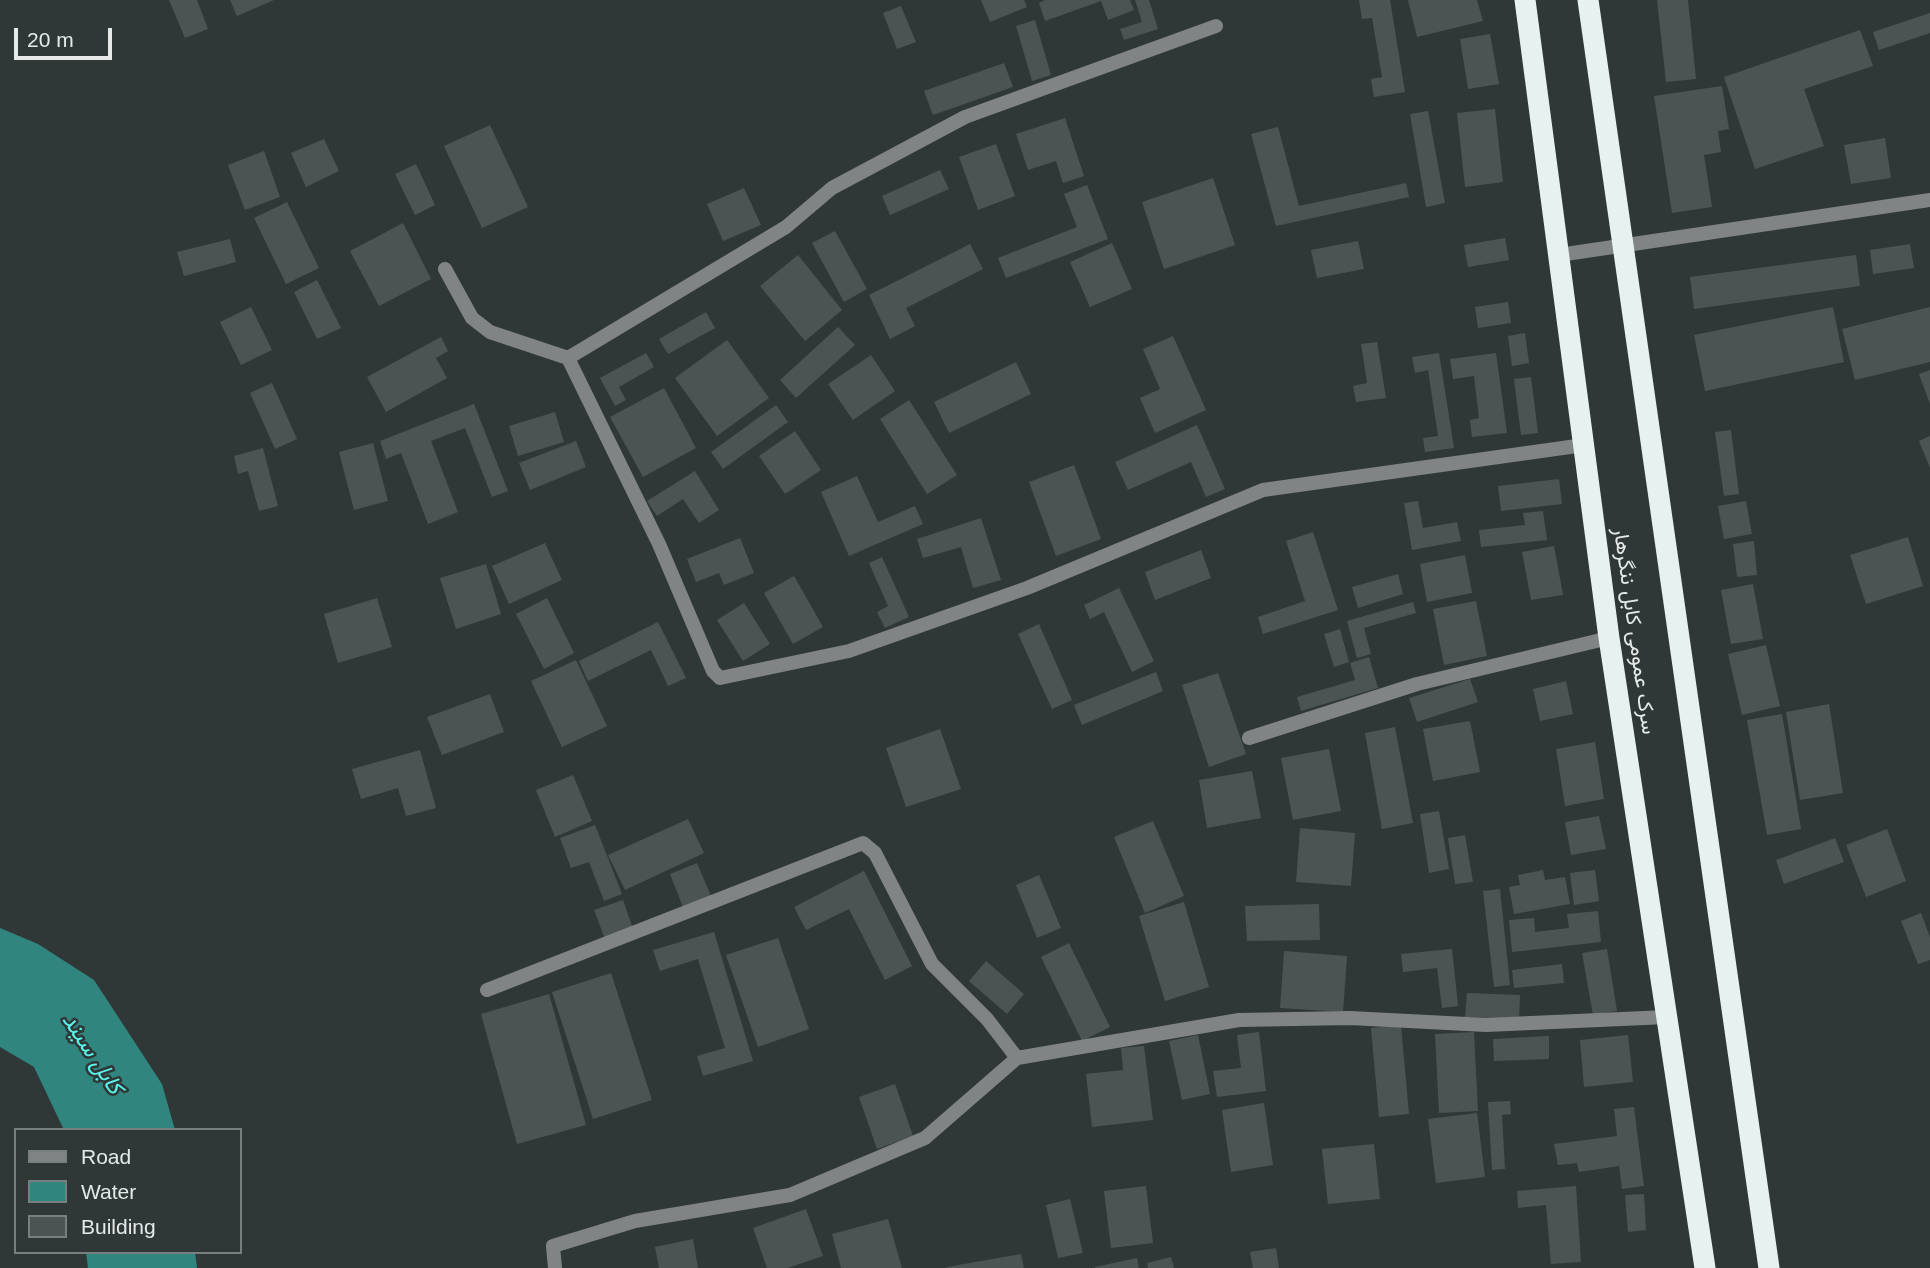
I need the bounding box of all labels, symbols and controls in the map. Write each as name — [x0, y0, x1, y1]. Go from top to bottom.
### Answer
scale bar — [18, 14, 116, 58]
text: 20 m — [27, 28, 74, 51]
street label: سرک عمومی کابل ننگرهار — [1607, 526, 1661, 736]
water label: کابل سيند — [56, 1008, 128, 1100]
legend — [14, 1128, 242, 1254]
text: Road — [81, 1145, 131, 1168]
text: Water — [81, 1180, 136, 1203]
text: Building — [81, 1215, 156, 1238]

